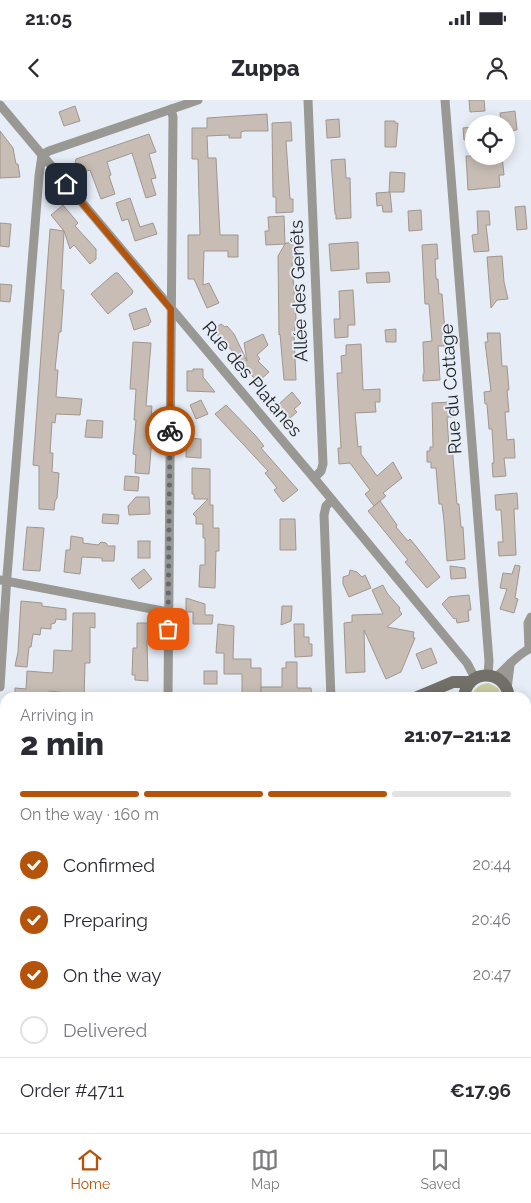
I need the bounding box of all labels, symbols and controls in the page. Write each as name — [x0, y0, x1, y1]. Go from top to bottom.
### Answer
text: 21:05 — [25, 7, 72, 29]
icon: back — [20, 54, 48, 82]
icon: person — [483, 54, 511, 82]
text: Zuppa — [231, 55, 300, 81]
map controls — [465, 115, 515, 165]
button: locate — [465, 115, 515, 165]
pin — [45, 163, 87, 205]
icon: home — [52, 170, 80, 198]
street label: Allée des Genêts — [286, 219, 311, 362]
street label: Rue des Platanes — [198, 317, 307, 441]
street label: Rue du Cottage — [435, 323, 466, 455]
courier — [145, 406, 195, 456]
icon: bike — [156, 417, 184, 445]
pin — [147, 608, 189, 650]
icon: bag — [154, 615, 182, 643]
text: Arriving in — [20, 706, 94, 725]
text: 21:07–21:12 — [404, 724, 511, 746]
text: 2 min — [20, 725, 104, 762]
text: On the way · 160 m — [20, 805, 159, 824]
icon: check — [20, 851, 48, 879]
text: Confirmed — [63, 854, 155, 876]
text: 20:44 — [472, 855, 511, 874]
icon: check — [20, 906, 48, 934]
text: Preparing — [63, 909, 148, 931]
text: 20:46 — [471, 910, 511, 929]
icon: check — [20, 961, 48, 989]
text: On the way — [63, 964, 162, 986]
text: 20:47 — [473, 965, 511, 984]
text: Delivered — [63, 1019, 147, 1041]
text: Order #4711 — [20, 1079, 124, 1101]
text: €17.96 — [450, 1079, 511, 1101]
tab: Home — [70, 1146, 110, 1192]
tab: Map — [251, 1146, 280, 1192]
tab: Saved — [420, 1146, 461, 1192]

